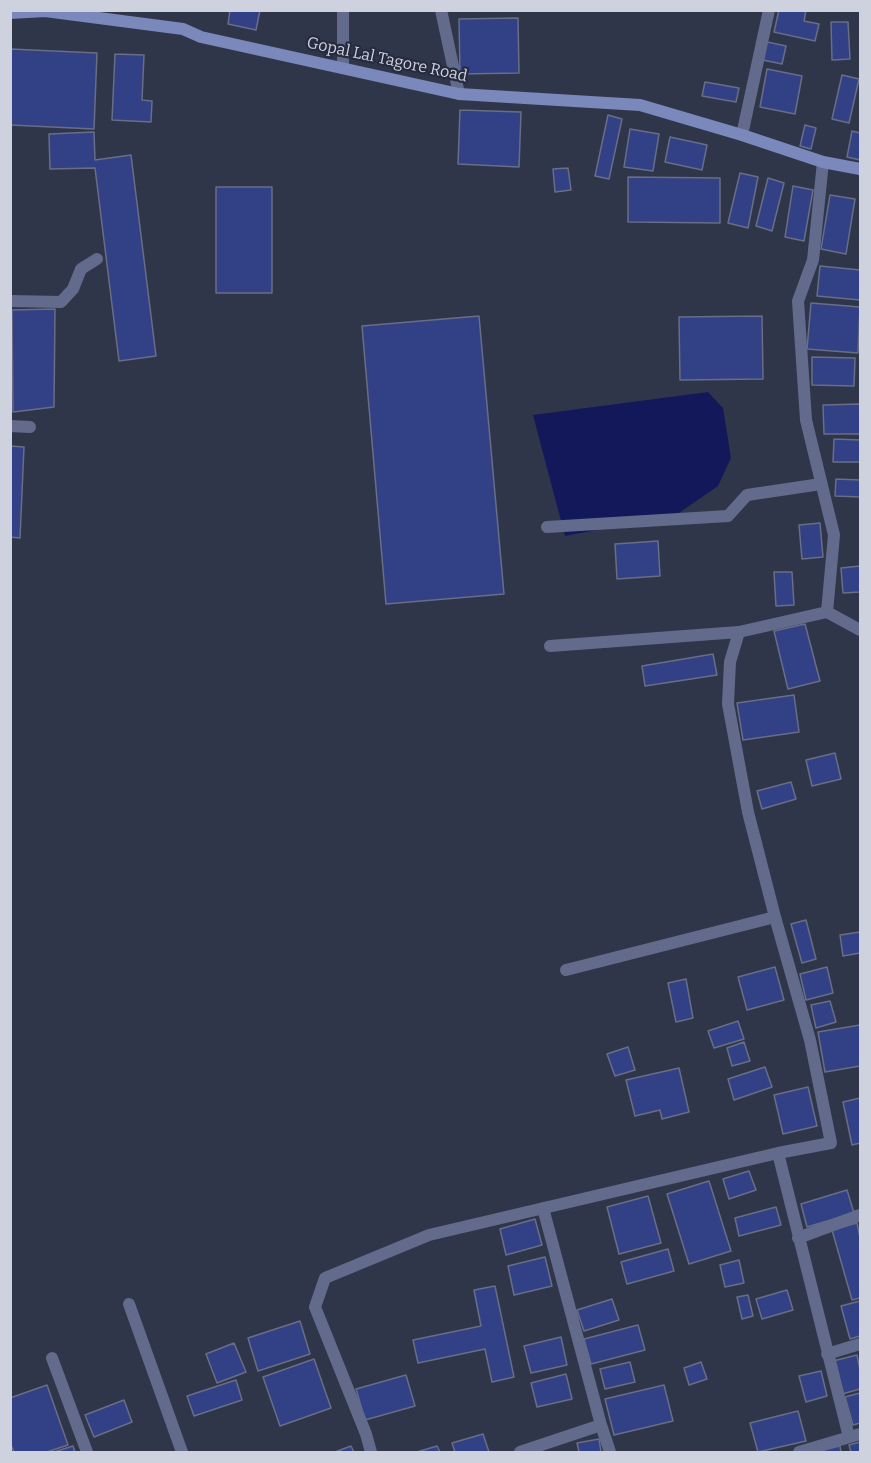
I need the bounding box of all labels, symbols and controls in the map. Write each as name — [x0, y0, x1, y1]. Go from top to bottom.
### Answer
street label: Gopal Lal Tagore Road — [305, 34, 469, 86]

